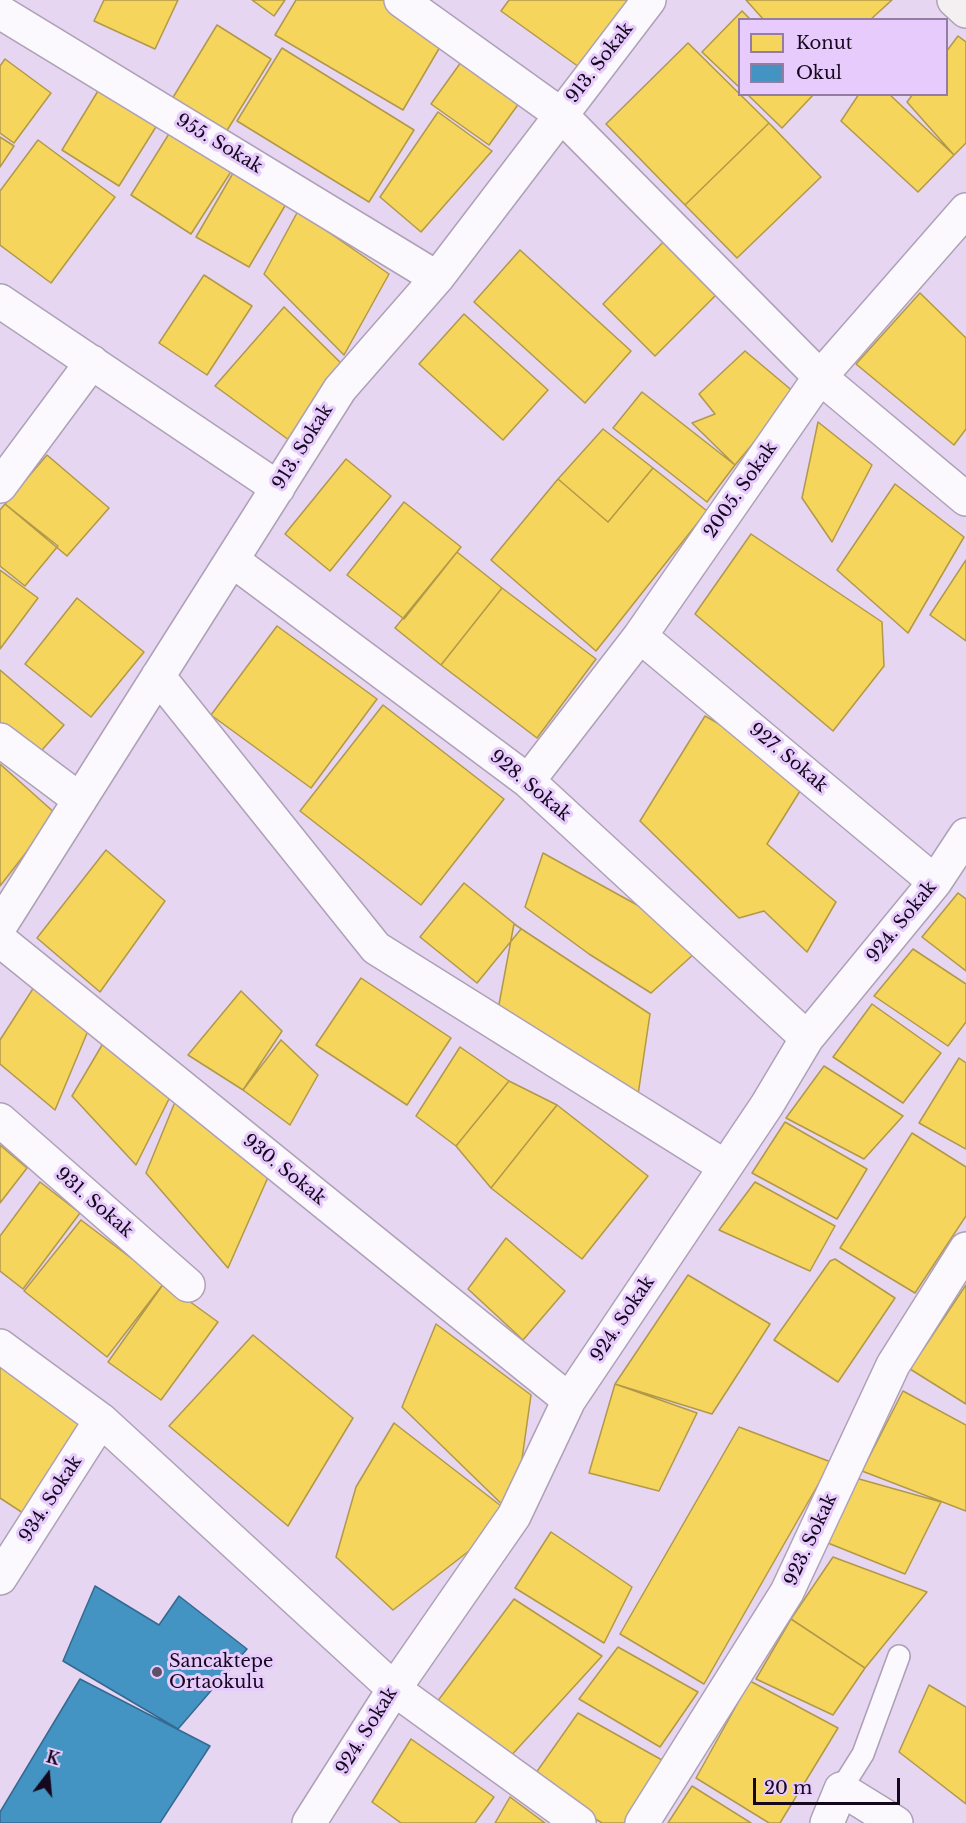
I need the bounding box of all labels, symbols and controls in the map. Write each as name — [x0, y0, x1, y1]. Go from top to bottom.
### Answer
street label: 913. Sokak — [562, 18, 638, 108]
legend — [738, 18, 948, 96]
text: Konut — [796, 32, 853, 54]
text: Okul — [796, 62, 842, 84]
street label: 955. Sokak — [172, 110, 266, 178]
street label: 913. Sokak — [268, 401, 338, 493]
street label: 2005. Sokak — [700, 438, 782, 542]
street label: 927. Sokak — [744, 719, 832, 797]
street label: 928. Sokak — [485, 746, 575, 826]
street label: 924. Sokak — [863, 877, 941, 967]
street label: 930. Sokak — [238, 1130, 330, 1210]
street label: 931. Sokak — [51, 1163, 137, 1243]
street label: 924. Sokak — [586, 1272, 660, 1366]
street label: 934. Sokak — [15, 1452, 87, 1546]
street label: 923. Sokak — [780, 1490, 842, 1590]
place label: Sancaktepe Ortaokulu — [169, 1651, 273, 1694]
marker: Sancaktepe Ortaokulu — [150, 1665, 164, 1679]
street label: 924. Sokak — [332, 1683, 402, 1779]
north arrow — [18, 1745, 78, 1805]
text: K — [44, 1746, 62, 1769]
scale bar — [756, 1766, 903, 1804]
text: 20 m — [764, 1777, 812, 1799]

